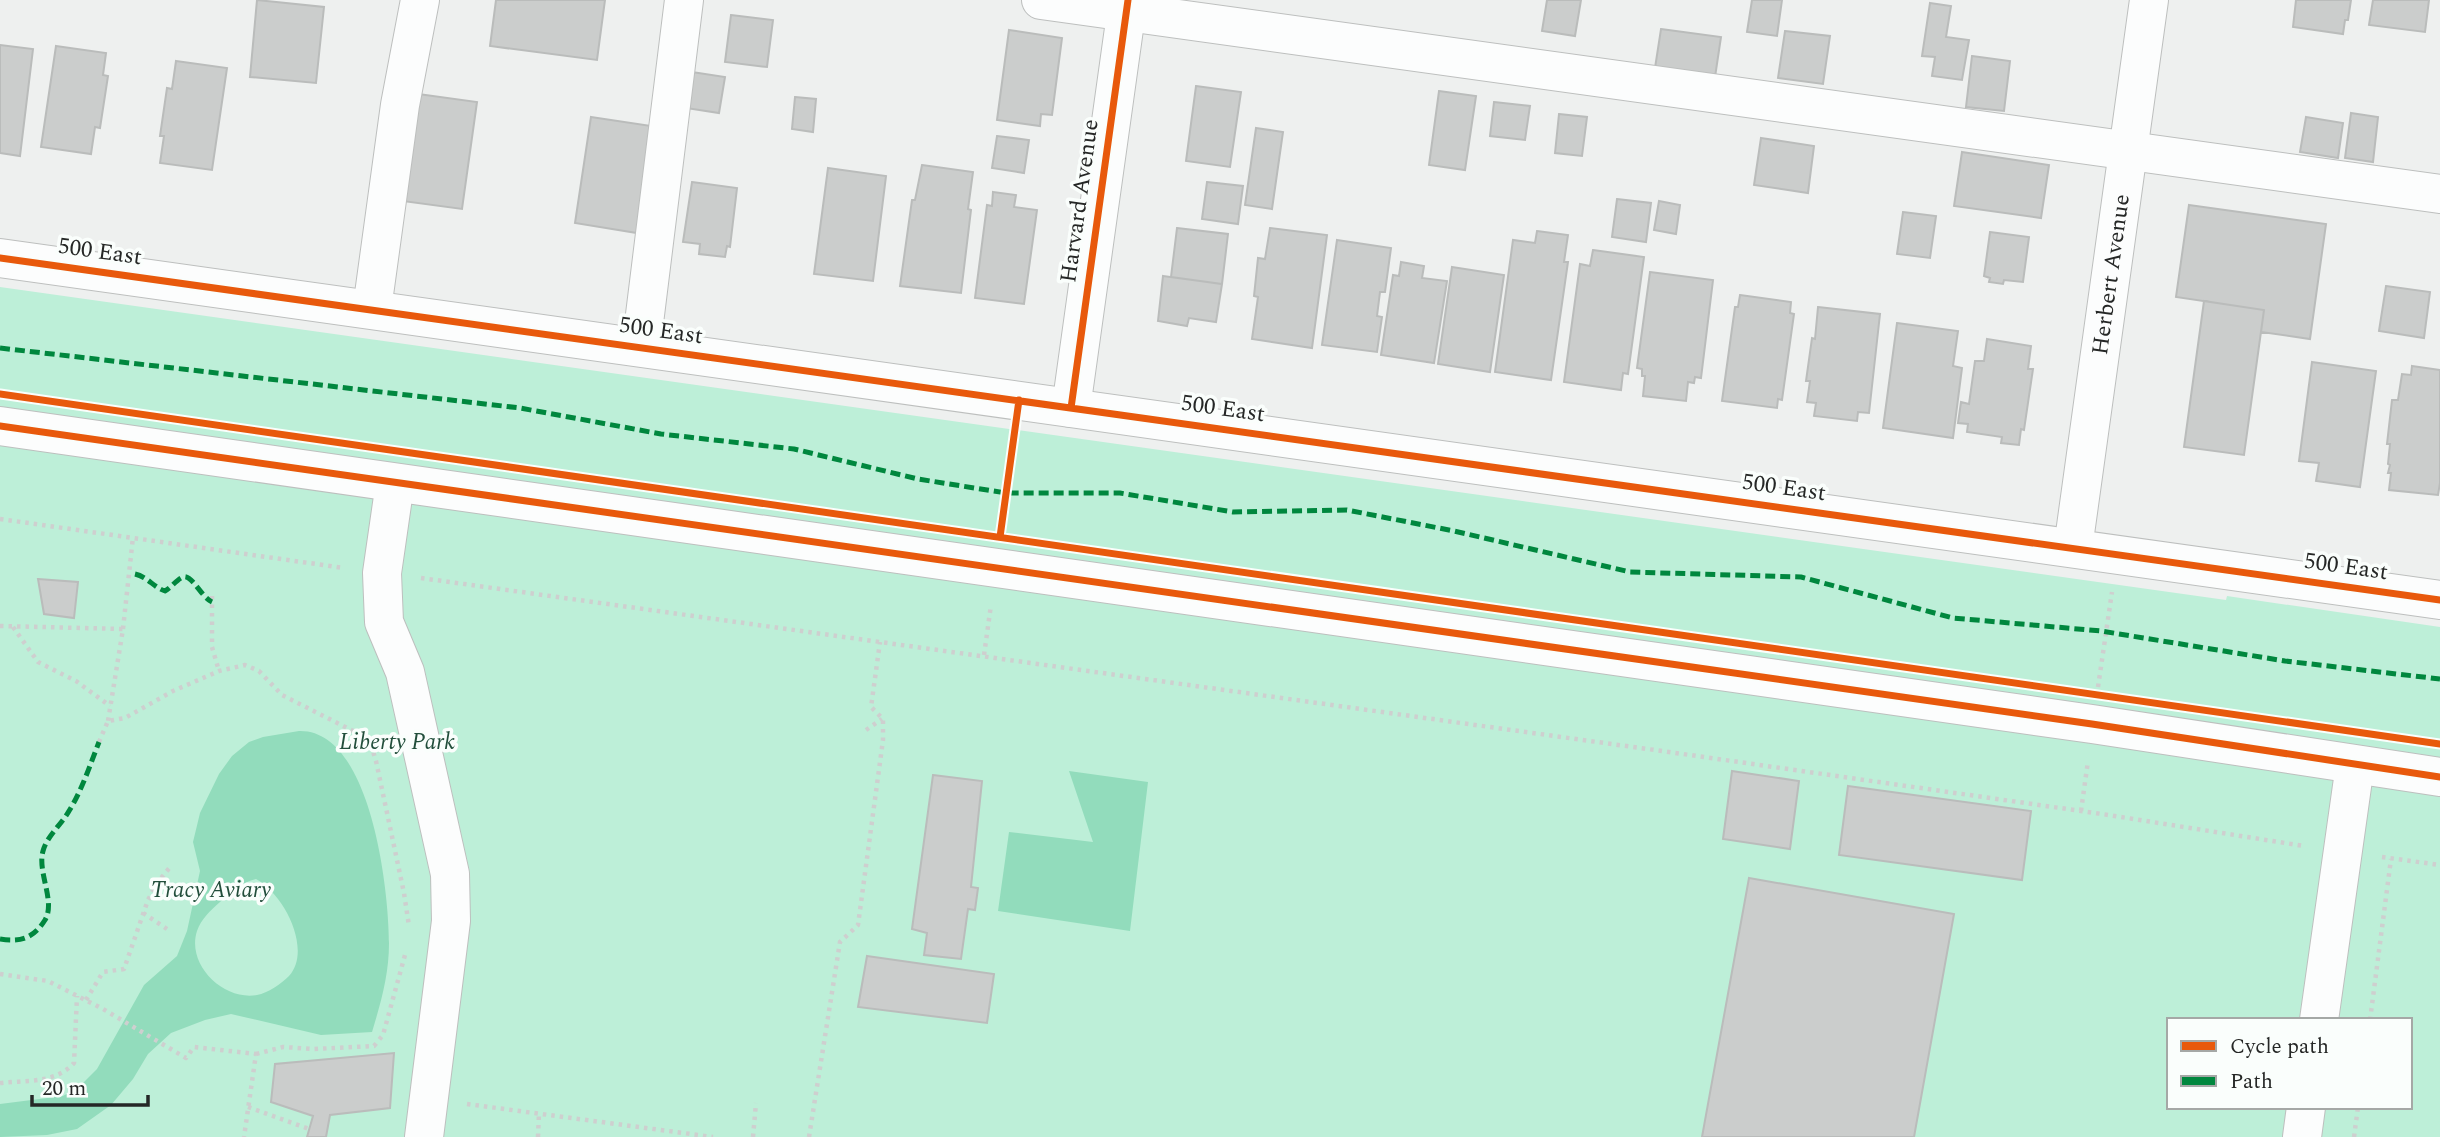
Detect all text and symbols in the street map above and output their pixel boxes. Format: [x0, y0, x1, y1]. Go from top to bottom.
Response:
street label: Harvard Avenue [1051, 117, 1109, 285]
street label: Herbert Avenue [2082, 192, 2139, 357]
street label: 500 East [56, 229, 144, 275]
street label: 500 East [617, 308, 705, 354]
street label: 500 East [1179, 386, 1267, 432]
street label: 500 East [1740, 465, 1828, 511]
street label: 500 East [2302, 544, 2390, 590]
park label: Liberty Park [339, 725, 455, 760]
park label: Tracy Aviary [151, 873, 272, 908]
legend [2167, 1018, 2412, 1109]
text: Cycle path [2230, 1031, 2329, 1063]
scale bar [32, 1064, 147, 1108]
text: Path [2230, 1066, 2273, 1098]
text: 20 m [42, 1073, 86, 1105]

